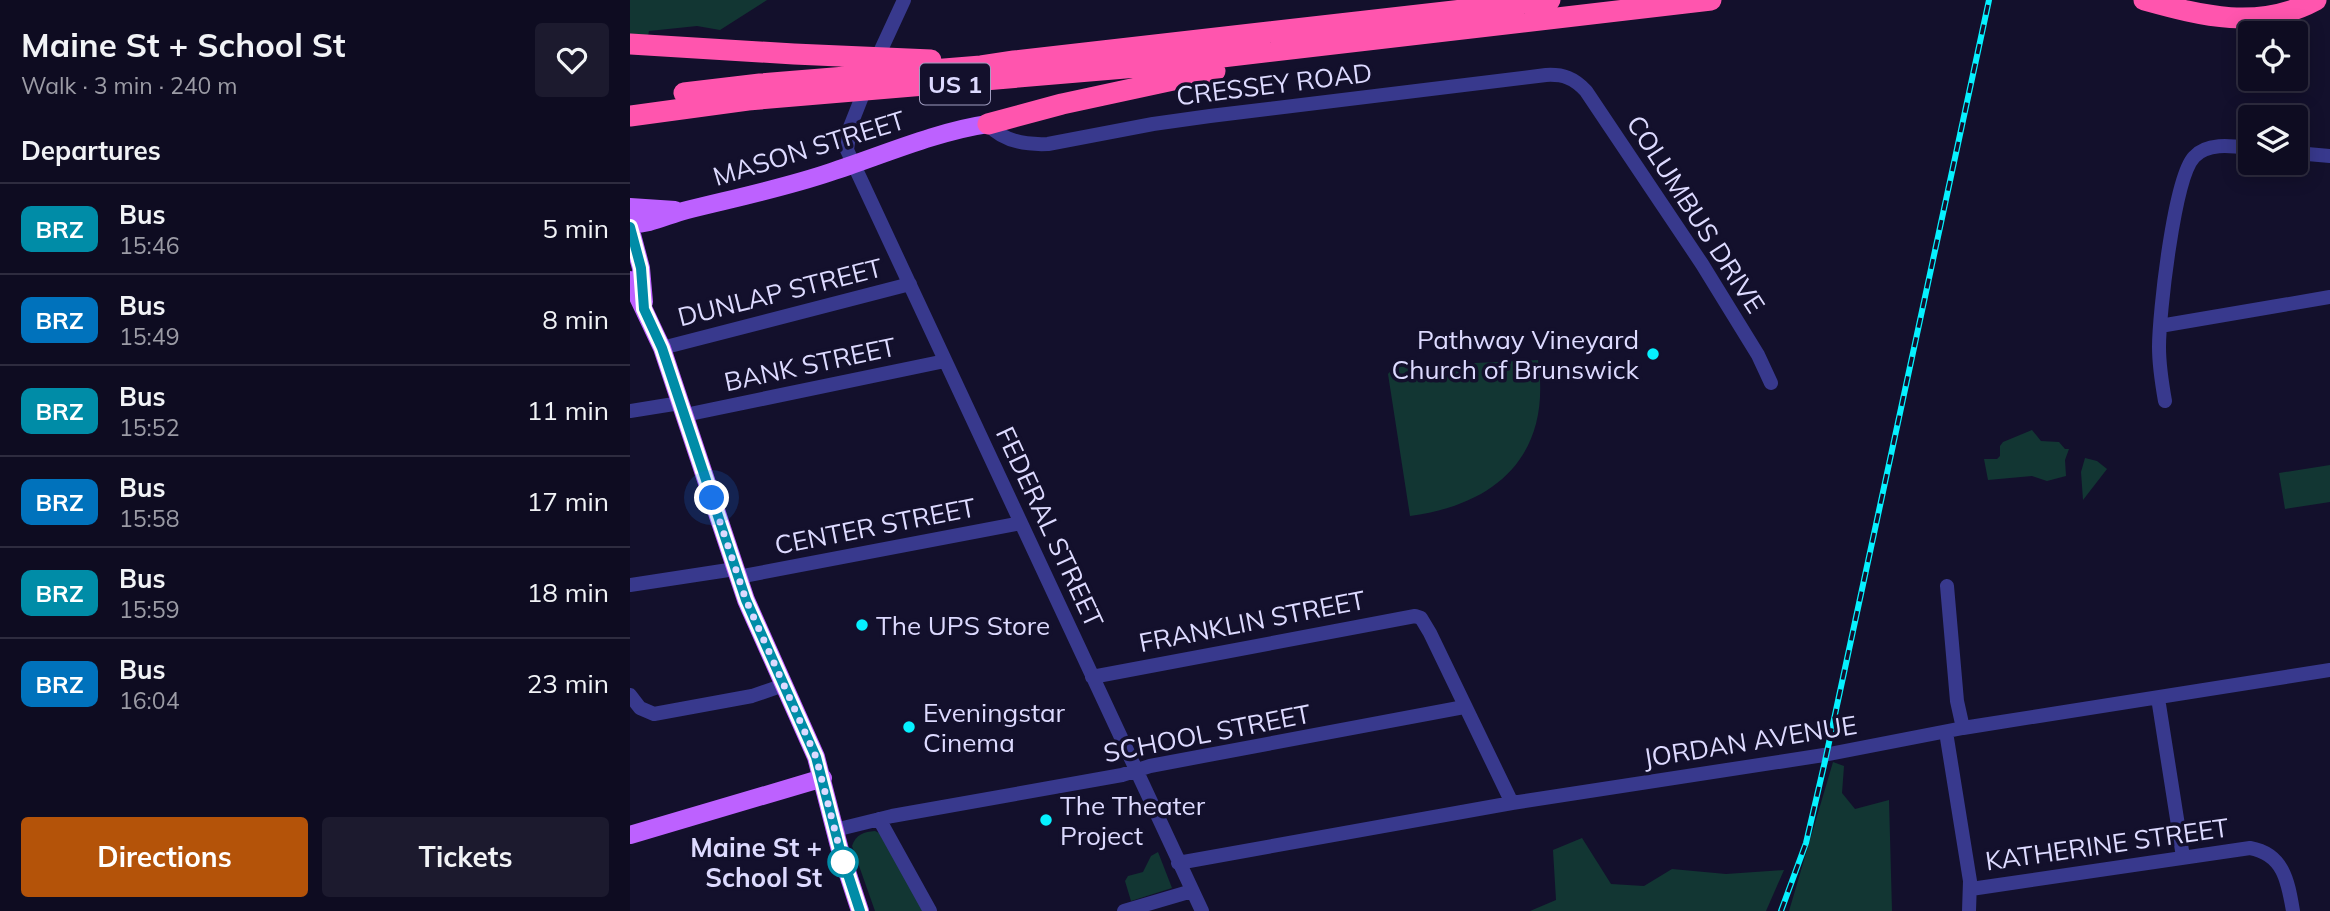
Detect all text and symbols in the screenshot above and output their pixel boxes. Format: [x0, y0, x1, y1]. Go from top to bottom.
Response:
map controls [2238, 21, 2308, 175]
button: locate [2238, 21, 2308, 91]
button: heart [535, 23, 609, 97]
text: Maine St + School St [21, 24, 346, 65]
street label: CRESSEY ROAD [1174, 56, 1374, 112]
road number: US 1 [920, 64, 990, 104]
text: Walk · 3 min · 240 m [21, 71, 238, 100]
street label: MASON STREET [709, 103, 909, 193]
button: layers [2238, 105, 2308, 175]
street label: COLUMBUS DRIVE [1620, 109, 1772, 319]
text: Departures [21, 134, 161, 167]
text: Bus [119, 198, 165, 231]
text: 5 min [542, 212, 609, 245]
text: BRZ [36, 214, 83, 244]
text: 15:46 [119, 231, 179, 260]
street label: DUNLAP STREET [674, 251, 886, 333]
text: Bus [119, 289, 165, 322]
text: 8 min [542, 303, 609, 336]
text: BRZ [36, 305, 83, 335]
text: 15:49 [119, 322, 179, 351]
place label: Pathway Vineyard Church of Brunswick [1391, 323, 1640, 386]
street label: BANK STREET [721, 330, 899, 398]
marker: Pathway Vineyard Church of Brunswick [1645, 346, 1661, 362]
text: Bus [119, 380, 165, 413]
text: 11 min [527, 394, 609, 427]
text: BRZ [36, 396, 83, 426]
text: 15:52 [119, 413, 179, 442]
street label: FEDERAL STREET [989, 421, 1111, 633]
text: Bus [119, 471, 165, 504]
your location [694, 480, 729, 515]
text: 17 min [527, 485, 609, 518]
text: BRZ [36, 487, 83, 517]
street label: CENTER STREET [772, 490, 978, 562]
text: 15:58 [119, 504, 179, 533]
text: Bus [119, 562, 165, 595]
text: 18 min [527, 576, 609, 609]
text: BRZ [36, 578, 83, 608]
street label: FRANKLIN STREET [1136, 583, 1368, 659]
text: 15:59 [119, 595, 179, 624]
place label: The UPS Store [876, 609, 1050, 642]
marker: The UPS Store [854, 617, 870, 633]
text: Bus [119, 653, 165, 686]
text: 23 min [527, 667, 609, 700]
text: BRZ [36, 669, 83, 699]
text: 16:04 [119, 686, 179, 715]
place label: Eveningstar Cinema [923, 696, 1066, 759]
street label: SCHOOL STREET [1101, 697, 1314, 769]
street label: JORDAN AVENUE [1641, 708, 1859, 774]
marker: Eveningstar Cinema [901, 719, 917, 735]
place label: The Theater Project [1060, 789, 1206, 852]
street label: KATHERINE STREET [1983, 811, 2231, 877]
marker: The Theater Project [1038, 812, 1054, 828]
button: Directions [21, 817, 308, 897]
button: Tickets [322, 817, 609, 897]
place label: Maine St + School St [690, 831, 822, 894]
marker: Maine St + School St [828, 847, 858, 877]

